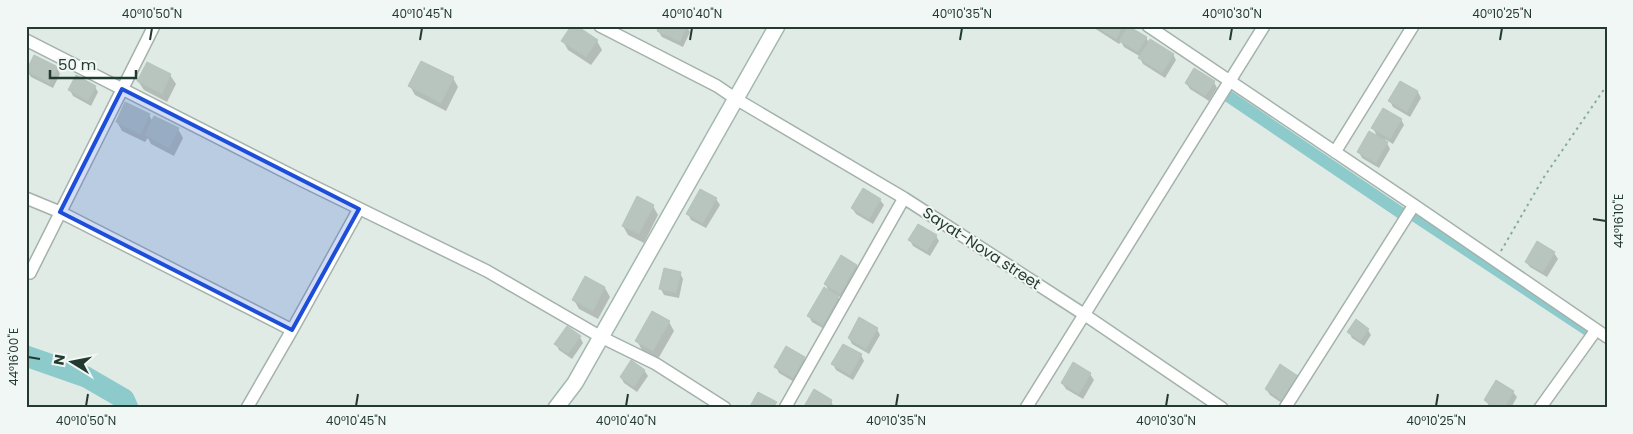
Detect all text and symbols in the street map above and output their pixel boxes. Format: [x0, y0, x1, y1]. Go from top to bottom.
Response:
text: 40°10'50"N [122, 5, 182, 22]
text: 40°10'45"N [392, 5, 452, 22]
text: 40°10'40"N [662, 5, 722, 22]
text: 40°10'35"N [932, 5, 992, 22]
text: 40°10'30"N [1202, 5, 1262, 22]
text: 40°10'25"N [1472, 5, 1532, 22]
scale bar [50, 48, 136, 80]
text: 50 m [58, 54, 96, 75]
text: 44°16'10"E [1610, 194, 1627, 248]
street label: Sayat-Nova street [919, 202, 1045, 294]
text: 44°16'00"E [5, 328, 22, 386]
north arrow [48, 336, 98, 386]
text: N [48, 353, 70, 367]
text: 40°10'50"N [56, 412, 116, 429]
text: 40°10'45"N [326, 412, 386, 429]
text: 40°10'40"N [596, 412, 656, 429]
text: 40°10'35"N [866, 412, 926, 429]
text: 40°10'30"N [1136, 412, 1196, 429]
text: 40°10'25"N [1406, 412, 1466, 429]

